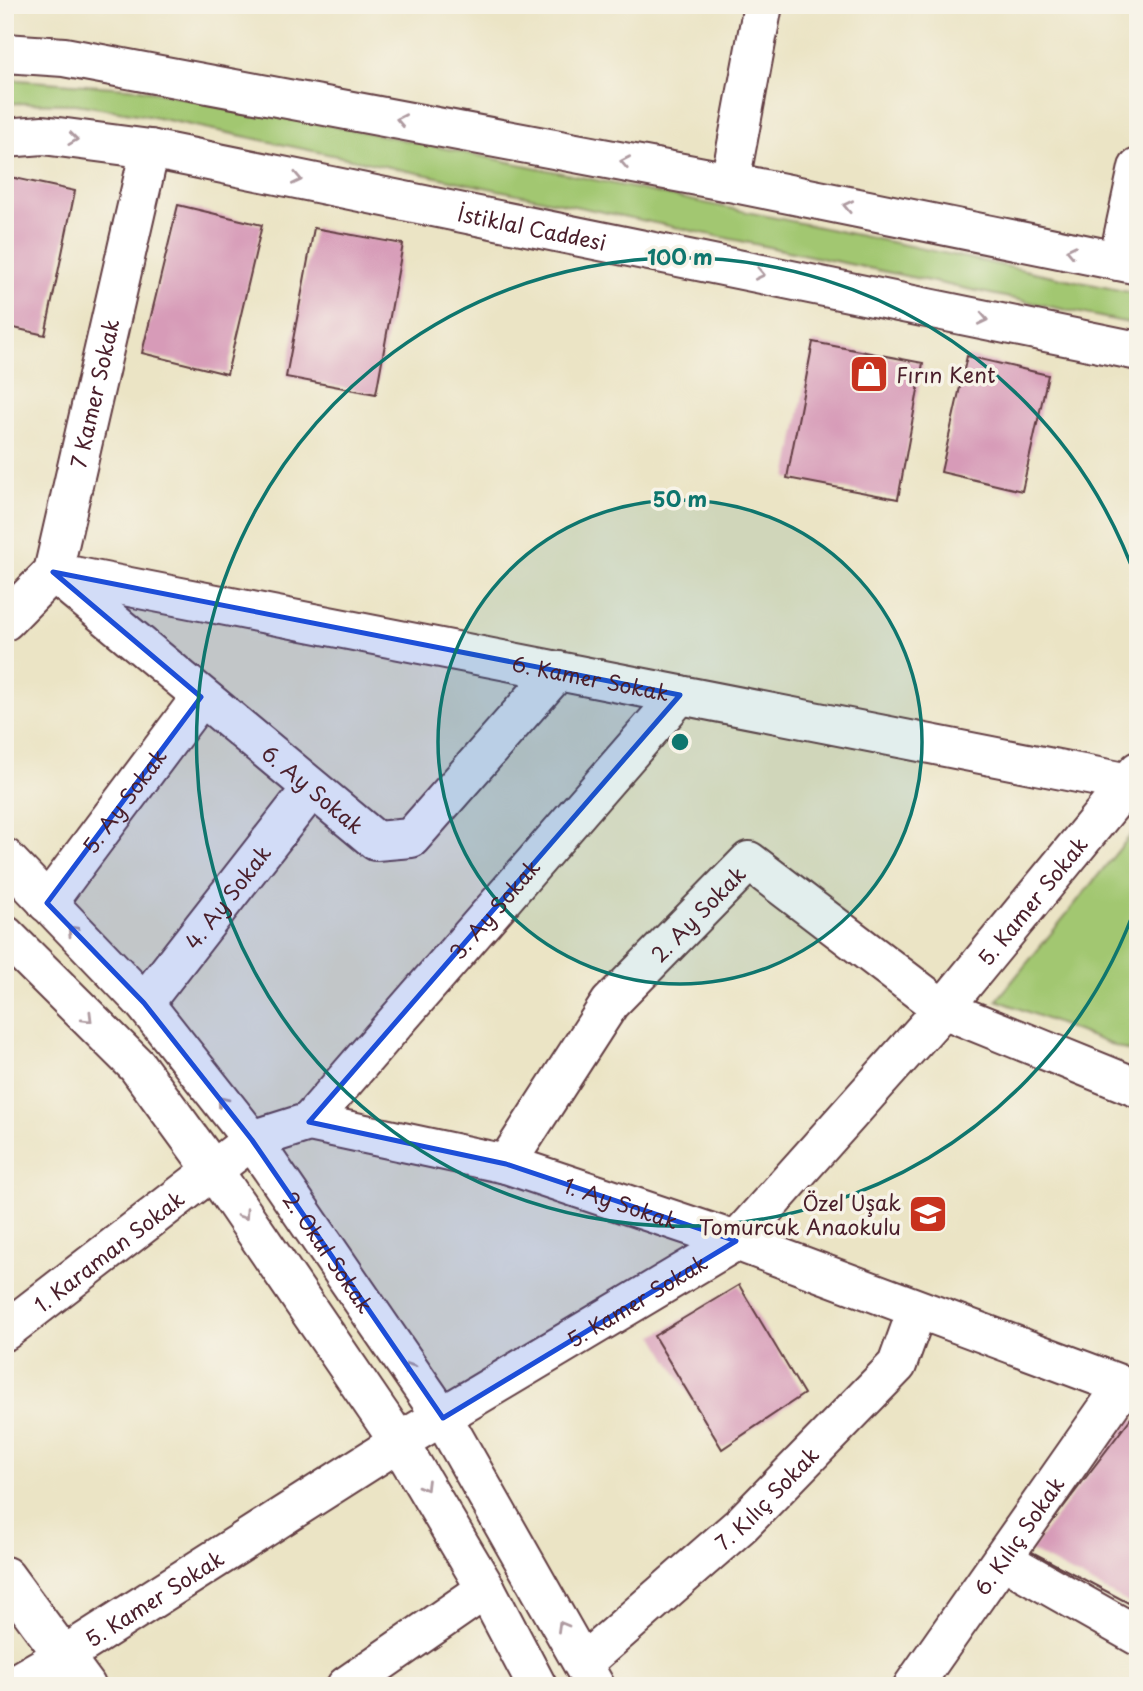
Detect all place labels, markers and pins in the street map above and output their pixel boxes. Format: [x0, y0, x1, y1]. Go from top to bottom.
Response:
shop icon: Fırın Kent [848, 353, 890, 395]
place label: Fırın Kent [896, 358, 995, 390]
centre of rings [668, 730, 692, 754]
place label: Özel Uşak Tomurcuk Anaokulu [699, 1186, 901, 1242]
school or university icon: Özel Uşak Tomurcuk Anaokulu [907, 1193, 949, 1235]

